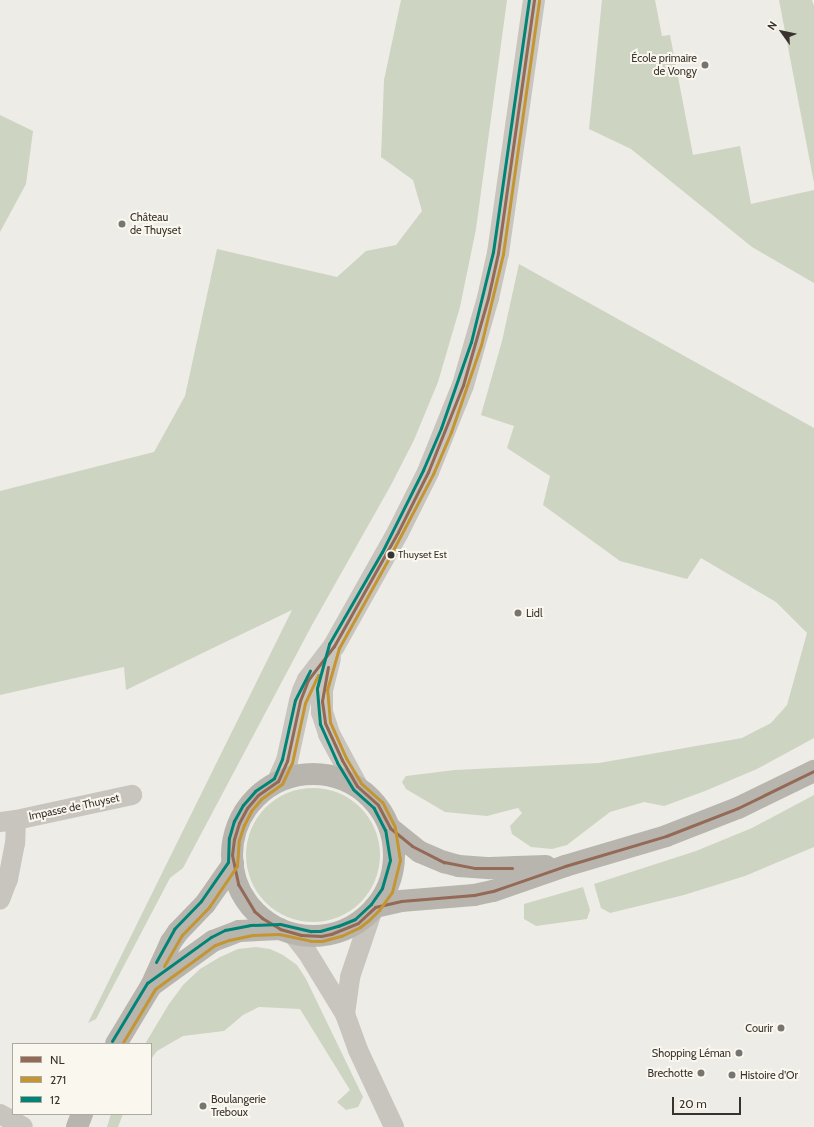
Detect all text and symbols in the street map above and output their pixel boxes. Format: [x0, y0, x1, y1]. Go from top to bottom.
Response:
north arrow [762, 12, 802, 52]
text: N [764, 18, 780, 33]
place label: École primaire de Vongy [631, 52, 697, 78]
marker: École primaire de Vongy [700, 60, 710, 70]
place label: Château de Thuyset [130, 211, 181, 237]
marker: Château de Thuyset [117, 219, 127, 229]
place label: Thuyset Est [398, 549, 447, 561]
marker: Thuyset Est [386, 550, 396, 560]
place label: Lidl [526, 606, 543, 620]
marker: Lidl [513, 608, 523, 618]
street label: Impasse de Thuyset [28, 791, 120, 823]
place label: Courir [745, 1021, 773, 1035]
marker: Courir [776, 1023, 786, 1033]
legend [12, 1043, 152, 1115]
place label: Shopping Léman [652, 1046, 731, 1060]
marker: Shopping Léman [734, 1048, 744, 1058]
text: NL [50, 1052, 64, 1067]
place label: Brechotte [648, 1066, 693, 1080]
marker: Brechotte [696, 1068, 706, 1078]
place label: Histoire d'Or [740, 1068, 798, 1082]
marker: Histoire d'Or [727, 1070, 737, 1080]
text: 271 [50, 1072, 66, 1087]
scale bar [674, 1089, 743, 1115]
text: 12 [50, 1092, 60, 1107]
place label: Boulangerie Treboux [211, 1093, 266, 1119]
text: 20 m [679, 1096, 707, 1111]
marker: Boulangerie Treboux [198, 1101, 208, 1111]

